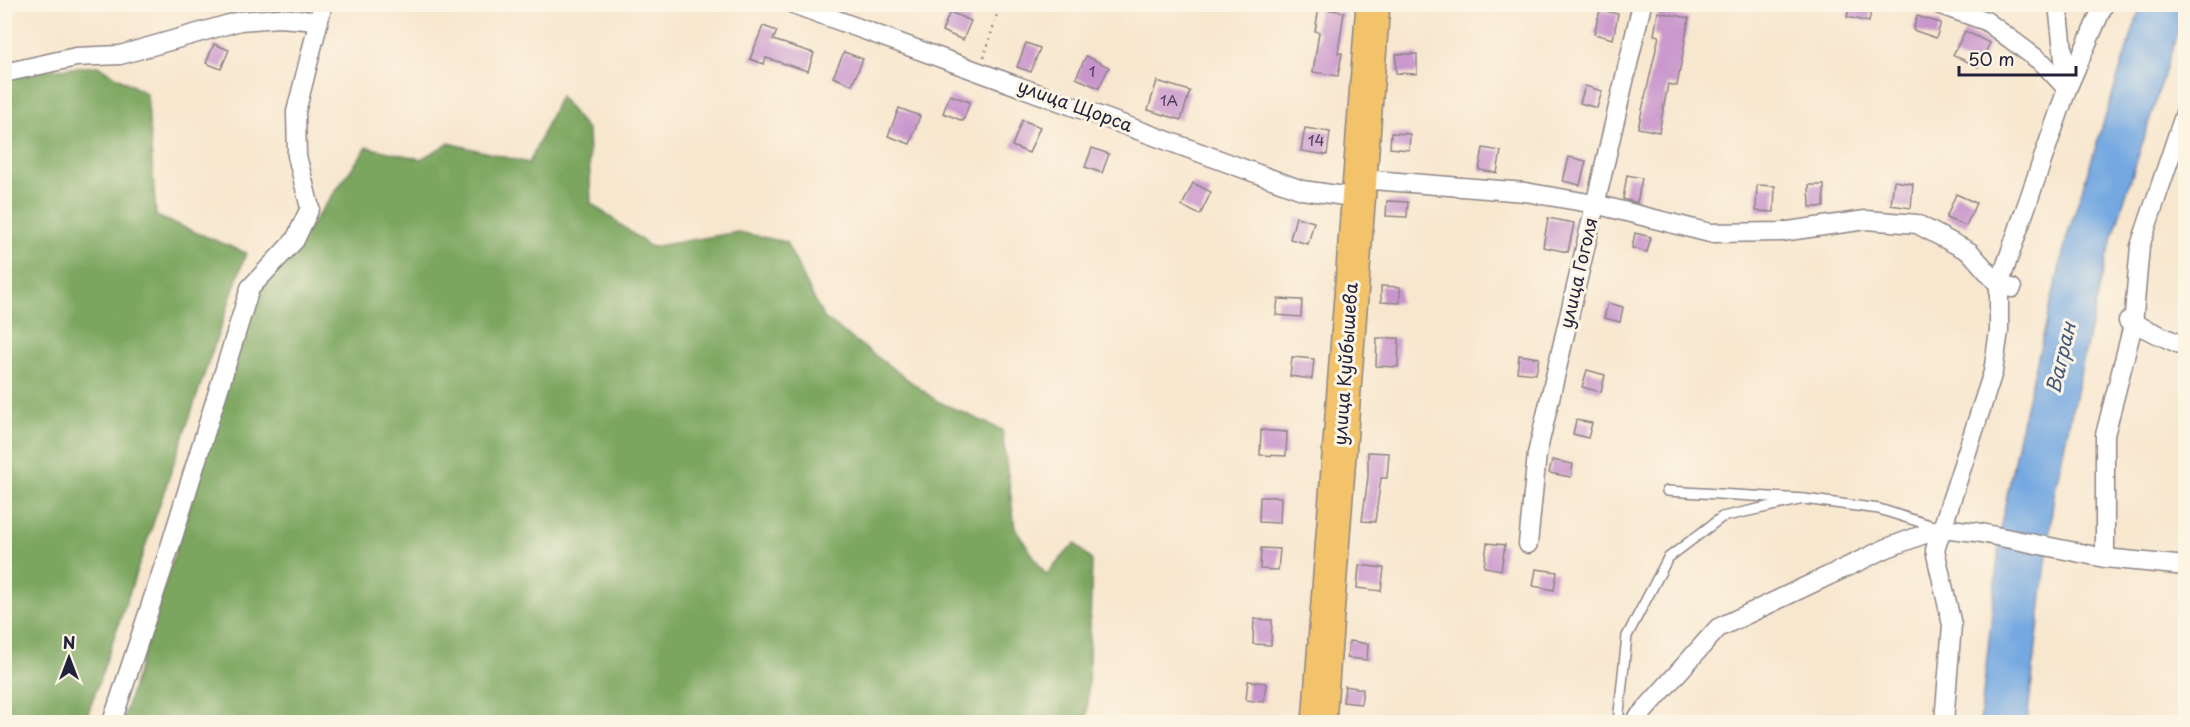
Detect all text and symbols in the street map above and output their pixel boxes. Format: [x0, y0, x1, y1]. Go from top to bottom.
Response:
scale bar [1959, 39, 2076, 77]
text: 50 m [1968, 45, 2015, 72]
house number: 1 [1089, 59, 1095, 82]
street label: улица Щорса [1014, 71, 1137, 138]
house number: 1А [1160, 88, 1178, 111]
house number: 14 [1308, 128, 1324, 151]
street label: улица Гоголя [1552, 214, 1603, 331]
street label: улица Куйбышева [1325, 281, 1364, 446]
water label: Вагран [2037, 318, 2083, 396]
north arrow [39, 628, 99, 688]
text: N [63, 630, 75, 654]

